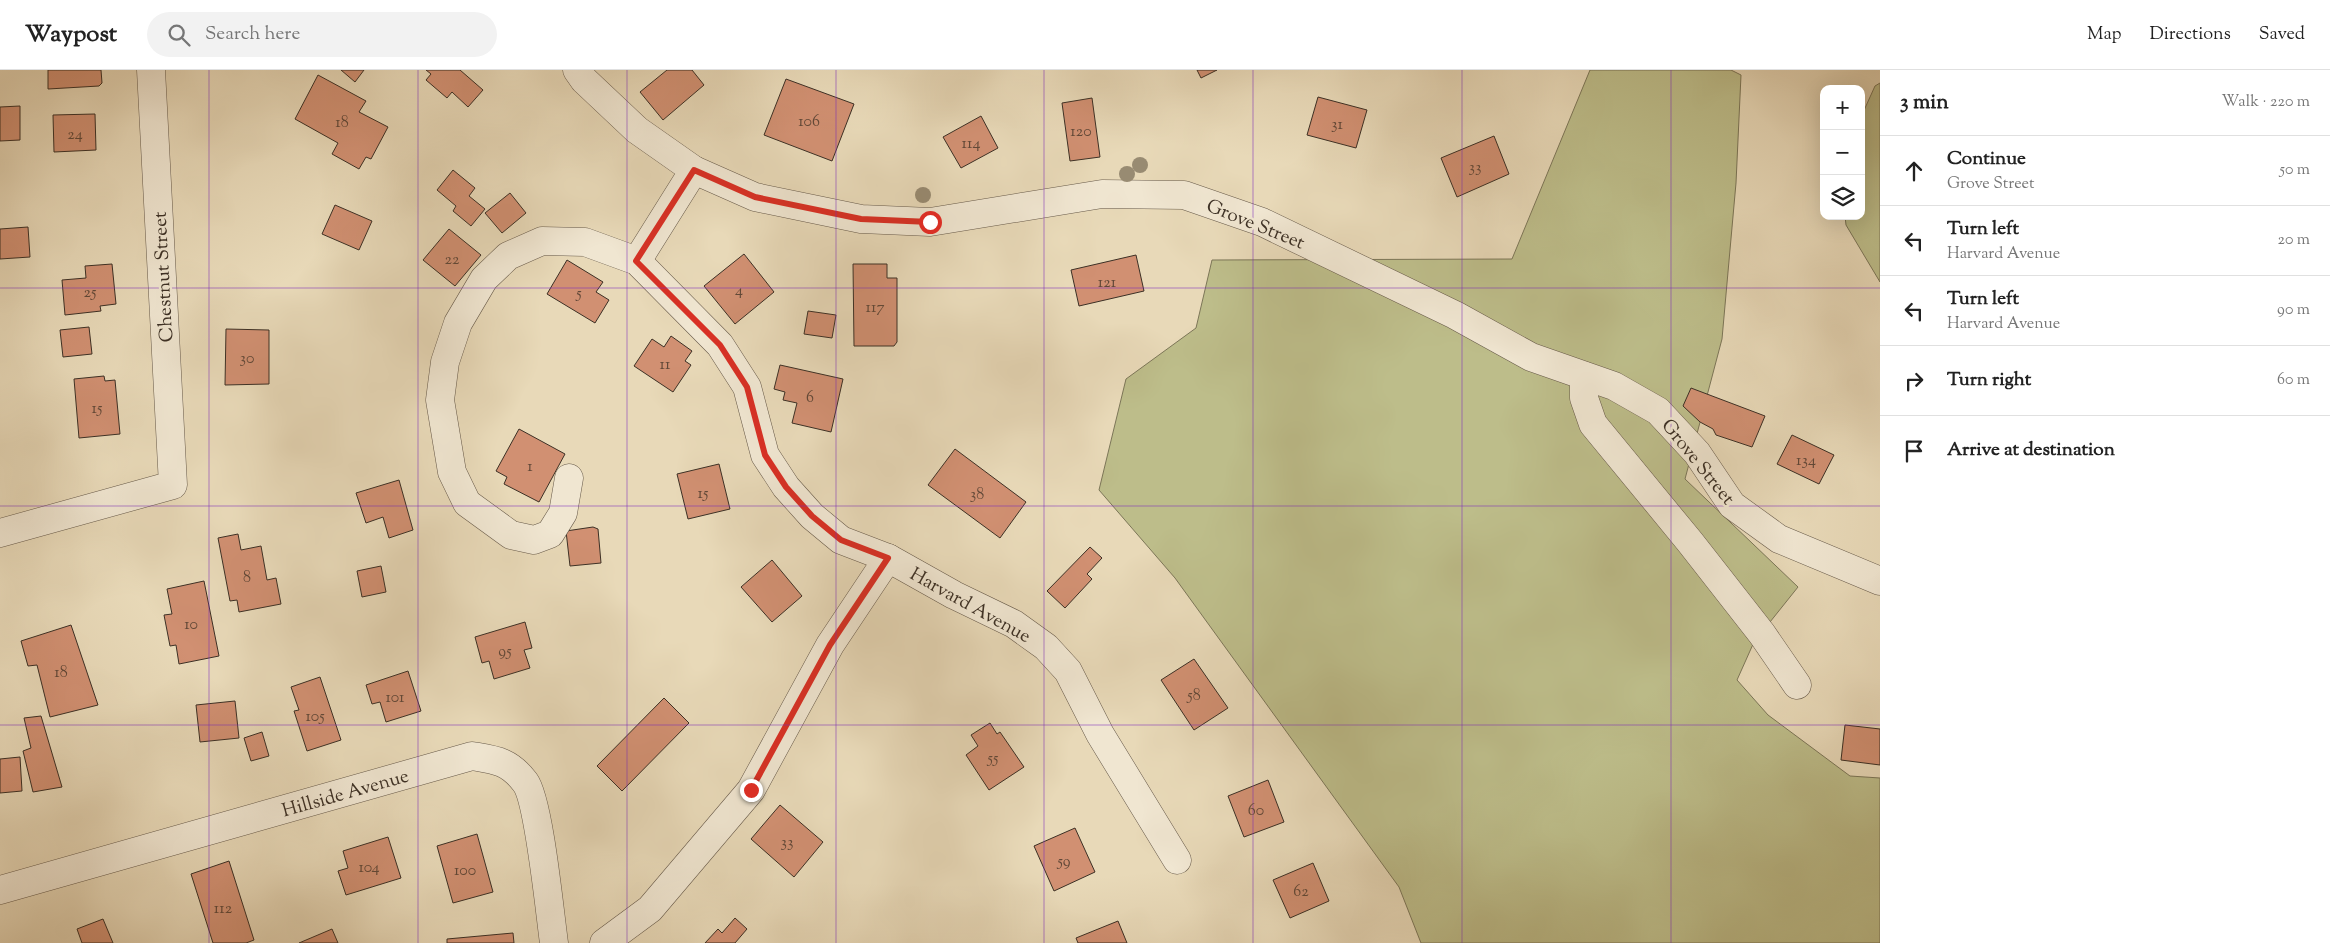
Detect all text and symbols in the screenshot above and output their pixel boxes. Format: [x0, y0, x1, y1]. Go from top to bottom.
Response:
search box [147, 12, 497, 57]
text: Waypost [25, 18, 117, 52]
icon: search [165, 21, 193, 49]
text: Search here [205, 21, 300, 48]
text: Map [2087, 22, 2122, 48]
text: Directions [2150, 22, 2231, 48]
text: Saved [2259, 22, 2305, 48]
map controls [1820, 85, 1865, 220]
button: + [1820, 85, 1865, 130]
text: 3 min [1900, 88, 1949, 118]
text: Walk · 220 m [2222, 91, 2310, 114]
house number: 106 [798, 111, 820, 134]
house number: 18 [335, 112, 349, 135]
house number: 31 [1331, 114, 1344, 137]
house number: 120 [1070, 121, 1092, 144]
house number: 24 [67, 124, 83, 147]
button: − [1820, 130, 1865, 175]
house number: 114 [962, 133, 980, 156]
text: Continue [1947, 146, 2026, 173]
house number: 33 [1469, 157, 1481, 180]
icon: ahead [1900, 157, 1928, 185]
text: 50 m [2279, 159, 2310, 182]
text: Grove Street [1947, 173, 2034, 196]
button: layers [1820, 175, 1865, 220]
street label: Grove Street [1202, 193, 1309, 257]
street label: Chestnut Street [148, 210, 181, 343]
route start [919, 211, 942, 234]
text: Turn left [1947, 216, 2019, 243]
icon: left [1900, 227, 1928, 255]
text: 20 m [2277, 229, 2310, 252]
text: Harvard Avenue [1947, 243, 2060, 266]
house number: 22 [445, 249, 460, 272]
house number: 121 [1098, 272, 1117, 295]
house number: 4 [735, 280, 743, 303]
house number: 25 [84, 282, 97, 305]
house number: 5 [575, 283, 582, 306]
text: Turn left [1947, 286, 2019, 313]
house number: 117 [866, 297, 884, 320]
icon: left [1900, 297, 1928, 325]
text: 90 m [2277, 299, 2310, 322]
text: Harvard Avenue [1947, 313, 2060, 336]
house number: 30 [240, 348, 254, 371]
house number: 11 [660, 354, 671, 377]
icon: right [1900, 367, 1928, 395]
text: Turn right [1947, 367, 2031, 394]
text: 60 m [2277, 369, 2310, 392]
house number: 6 [806, 387, 814, 410]
house number: 15 [92, 398, 103, 421]
street label: Grove Street [1654, 414, 1741, 512]
icon: arrive [1900, 437, 1928, 465]
text: Arrive at destination [1947, 437, 2115, 464]
house number: 134 [1796, 450, 1816, 473]
house number: 1 [527, 456, 533, 479]
house number: 15 [698, 483, 709, 506]
house number: 38 [970, 484, 984, 507]
street label: Harvard Avenue [904, 562, 1035, 651]
house number: 8 [243, 567, 251, 590]
house number: 10 [184, 614, 198, 637]
house number: 95 [498, 641, 512, 664]
house number: 18 [54, 662, 68, 685]
house number: 58 [1186, 685, 1201, 708]
house number: 101 [385, 687, 405, 710]
house number: 105 [305, 706, 325, 729]
house number: 55 [986, 748, 999, 771]
street label: Hillside Avenue [279, 763, 412, 825]
route end [740, 779, 763, 802]
house number: 60 [1248, 800, 1264, 823]
house number: 33 [781, 832, 793, 855]
house number: 59 [1056, 851, 1071, 874]
house number: 104 [358, 857, 380, 880]
house number: 100 [454, 860, 476, 883]
house number: 62 [1293, 881, 1309, 904]
house number: 112 [214, 898, 233, 921]

